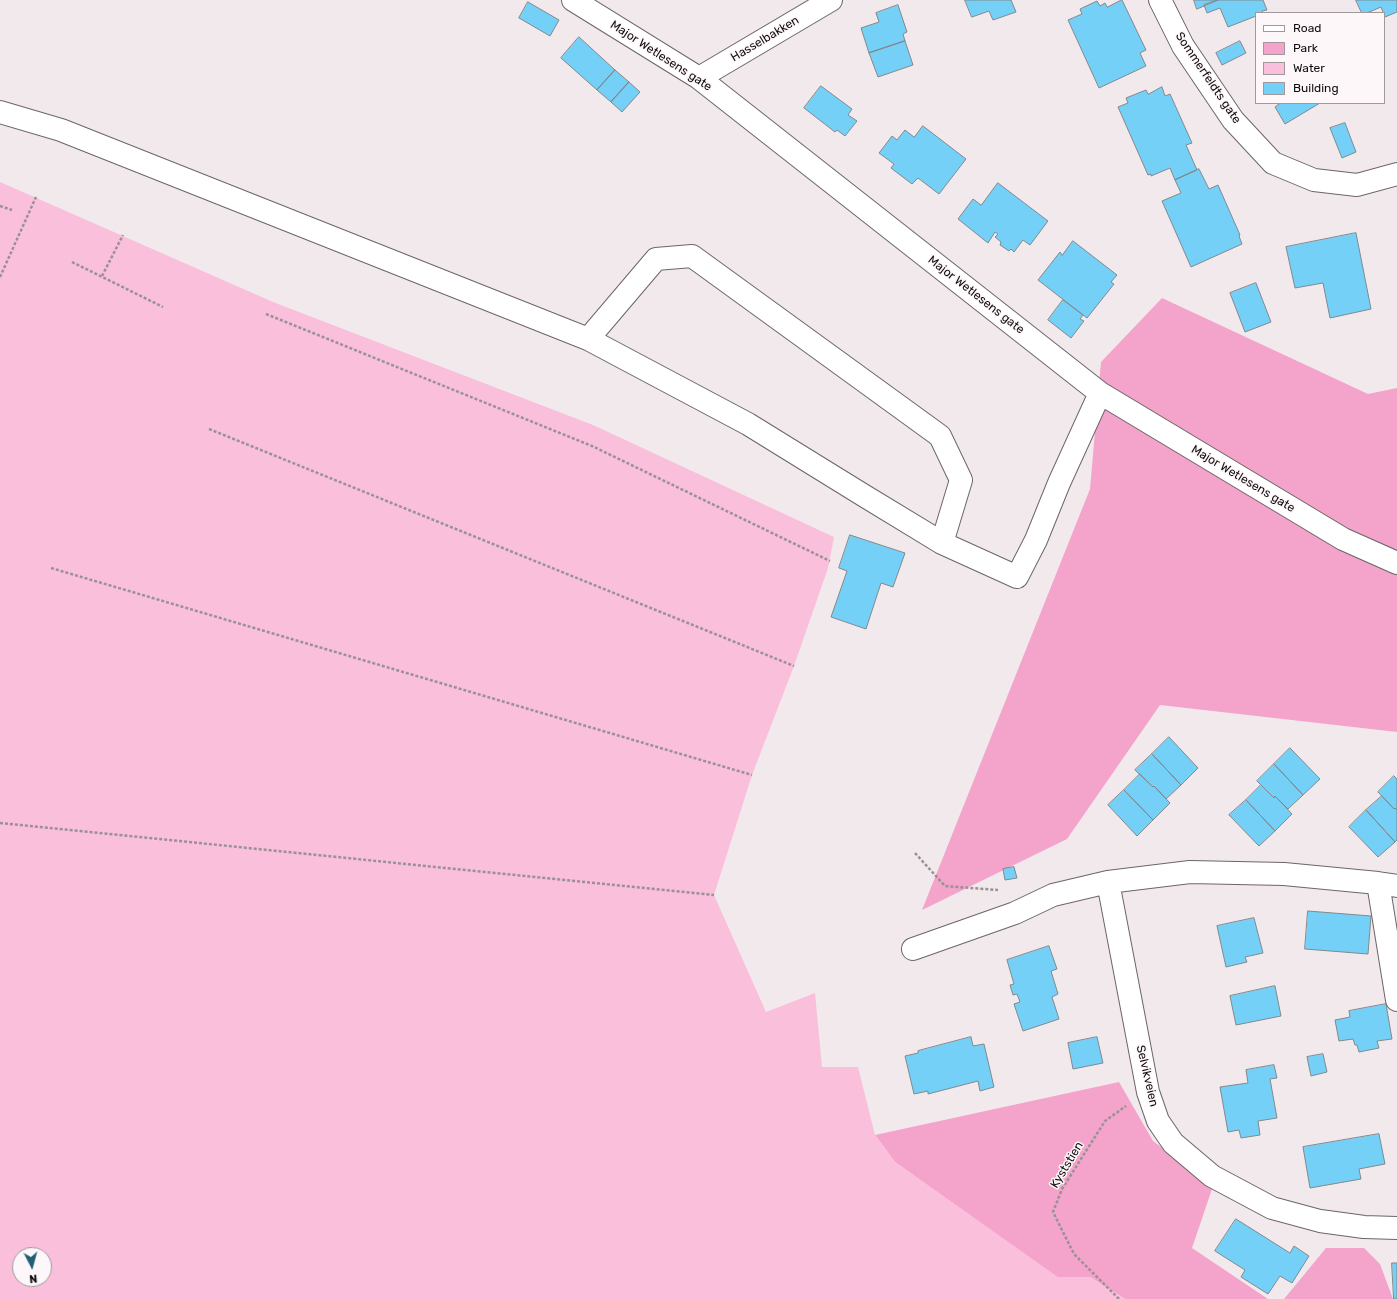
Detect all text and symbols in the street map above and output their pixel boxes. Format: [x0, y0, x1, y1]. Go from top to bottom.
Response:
legend [1255, 12, 1385, 104]
street label: Hasselbakken [728, 13, 802, 65]
street label: Major Wetlesens gate [607, 18, 715, 94]
text: Road [1293, 21, 1321, 35]
street label: Sommerfeldts gate [1172, 30, 1244, 126]
text: Park [1293, 41, 1318, 55]
text: Water [1293, 61, 1325, 75]
text: Building [1293, 81, 1339, 95]
street label: Major Wetlesens gate [925, 253, 1027, 337]
street label: Major Wetlesens gate [1189, 442, 1297, 516]
street label: Selvikveien [1133, 1044, 1161, 1108]
street label: Kyststien [1048, 1139, 1086, 1191]
north arrow [12, 1247, 52, 1287]
text: N [29, 1272, 38, 1285]

